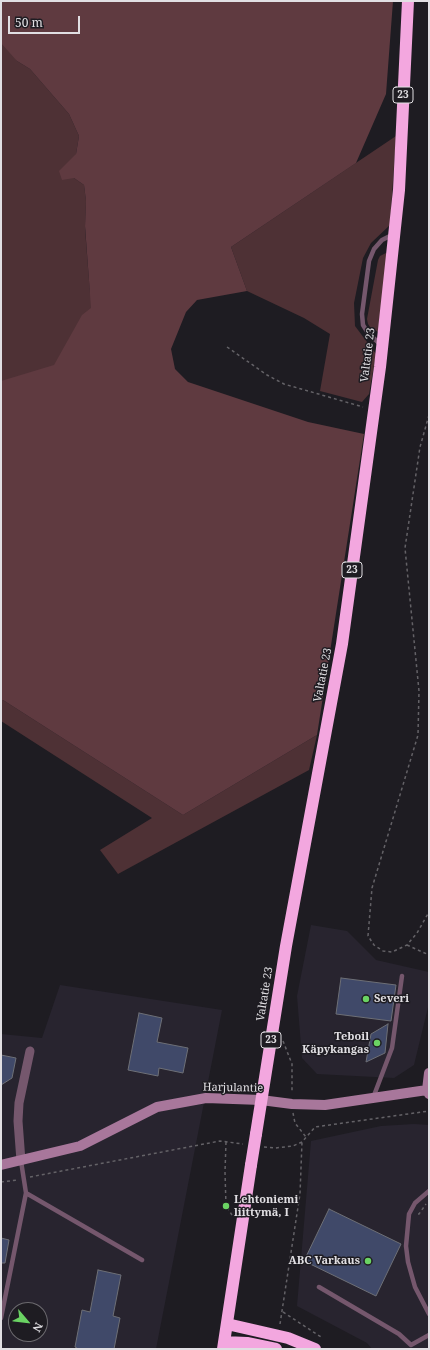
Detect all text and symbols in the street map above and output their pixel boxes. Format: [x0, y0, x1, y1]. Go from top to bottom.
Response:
scale bar [10, 8, 82, 34]
text: 50 m [15, 14, 43, 31]
road number: 23 [393, 87, 413, 103]
street label: Valtatie 23 [358, 327, 378, 383]
road number: 23 [342, 562, 362, 578]
street label: Valtatie 23 [311, 647, 335, 703]
street label: Valtatie 23 [254, 966, 276, 1022]
place label: Severi [374, 992, 409, 1006]
marker: Severi [361, 994, 371, 1004]
place label: Teboil Käpykangas [302, 1030, 369, 1056]
road number: 23 [261, 1032, 281, 1048]
marker: Teboil Käpykangas [372, 1038, 382, 1048]
street label: Harjulantie [203, 1081, 263, 1095]
place label: Lehtoniemi liittymä, I [234, 1193, 298, 1219]
marker: Lehtoniemi liittymä, I [221, 1201, 231, 1211]
place label: ABC Varkaus [289, 1254, 360, 1268]
marker: ABC Varkaus [363, 1256, 373, 1266]
north arrow [8, 1302, 48, 1342]
text: N [29, 1320, 47, 1335]

